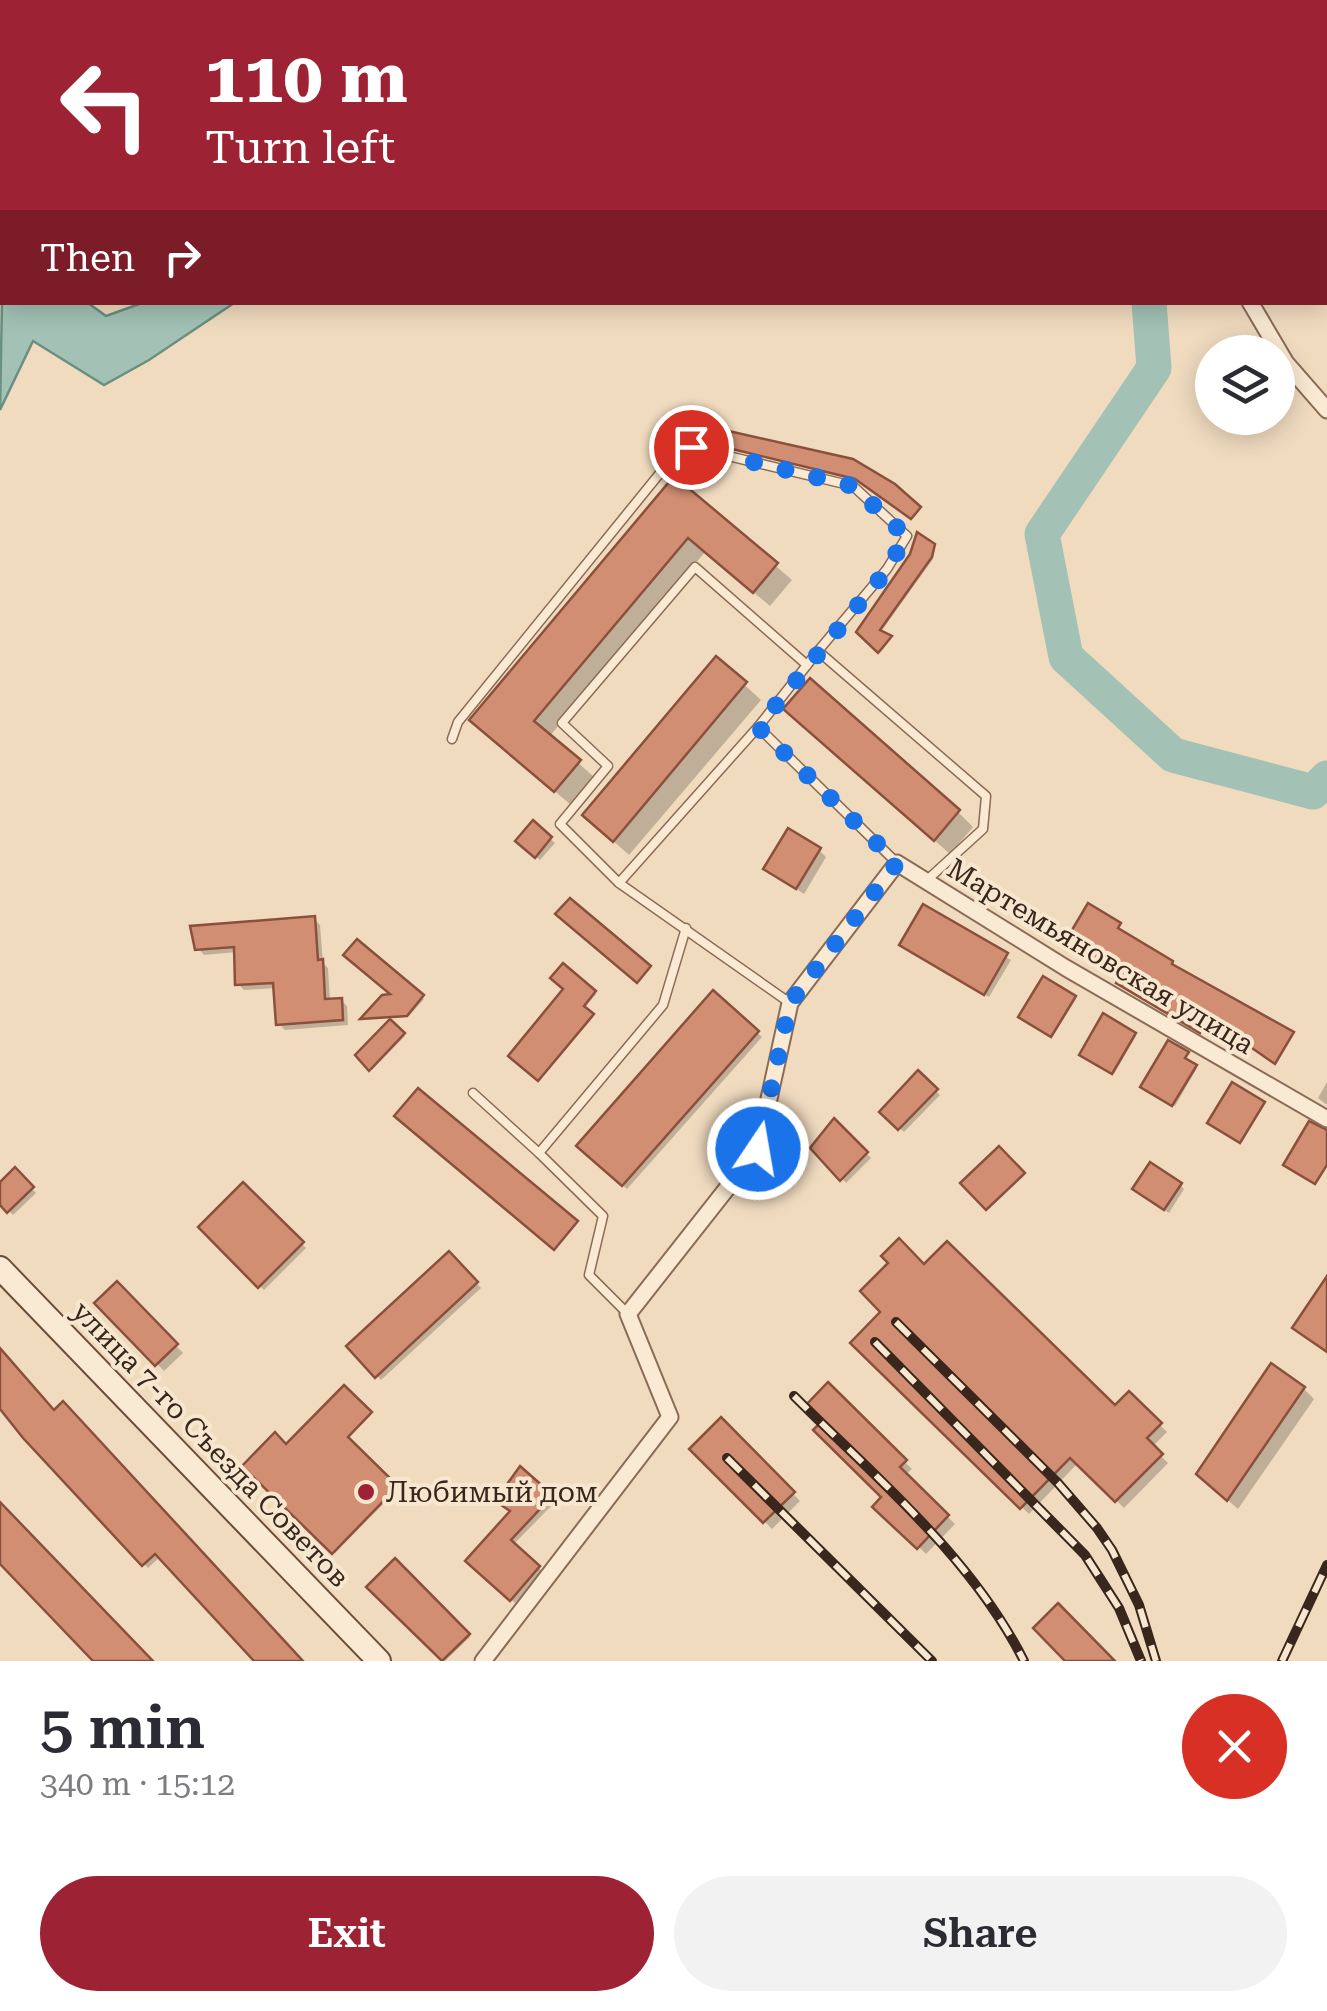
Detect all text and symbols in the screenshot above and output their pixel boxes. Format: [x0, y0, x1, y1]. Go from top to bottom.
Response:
text: 110 m [205, 37, 408, 119]
icon: left [40, 40, 170, 170]
text: Turn left [205, 121, 395, 174]
icon: right [155, 230, 210, 285]
text: Then [40, 236, 135, 280]
map controls [1195, 335, 1295, 435]
button: layers [1195, 335, 1295, 435]
pin [649, 405, 734, 490]
icon: arrive [664, 420, 719, 475]
street label: Мартемьяновская улица [942, 852, 1260, 1061]
position arrow [706, 1097, 810, 1201]
street label: улица 7-го Съезда Советов [65, 1295, 356, 1594]
place label: Любимый дом [386, 1476, 598, 1509]
marker: Любимый дом [355, 1481, 377, 1503]
text: 5 min [40, 1692, 205, 1763]
button: close [1182, 1694, 1287, 1799]
text: 340 m · 15:12 [40, 1765, 235, 1803]
button: Exit [40, 1876, 654, 1991]
button: Share [674, 1876, 1287, 1991]

